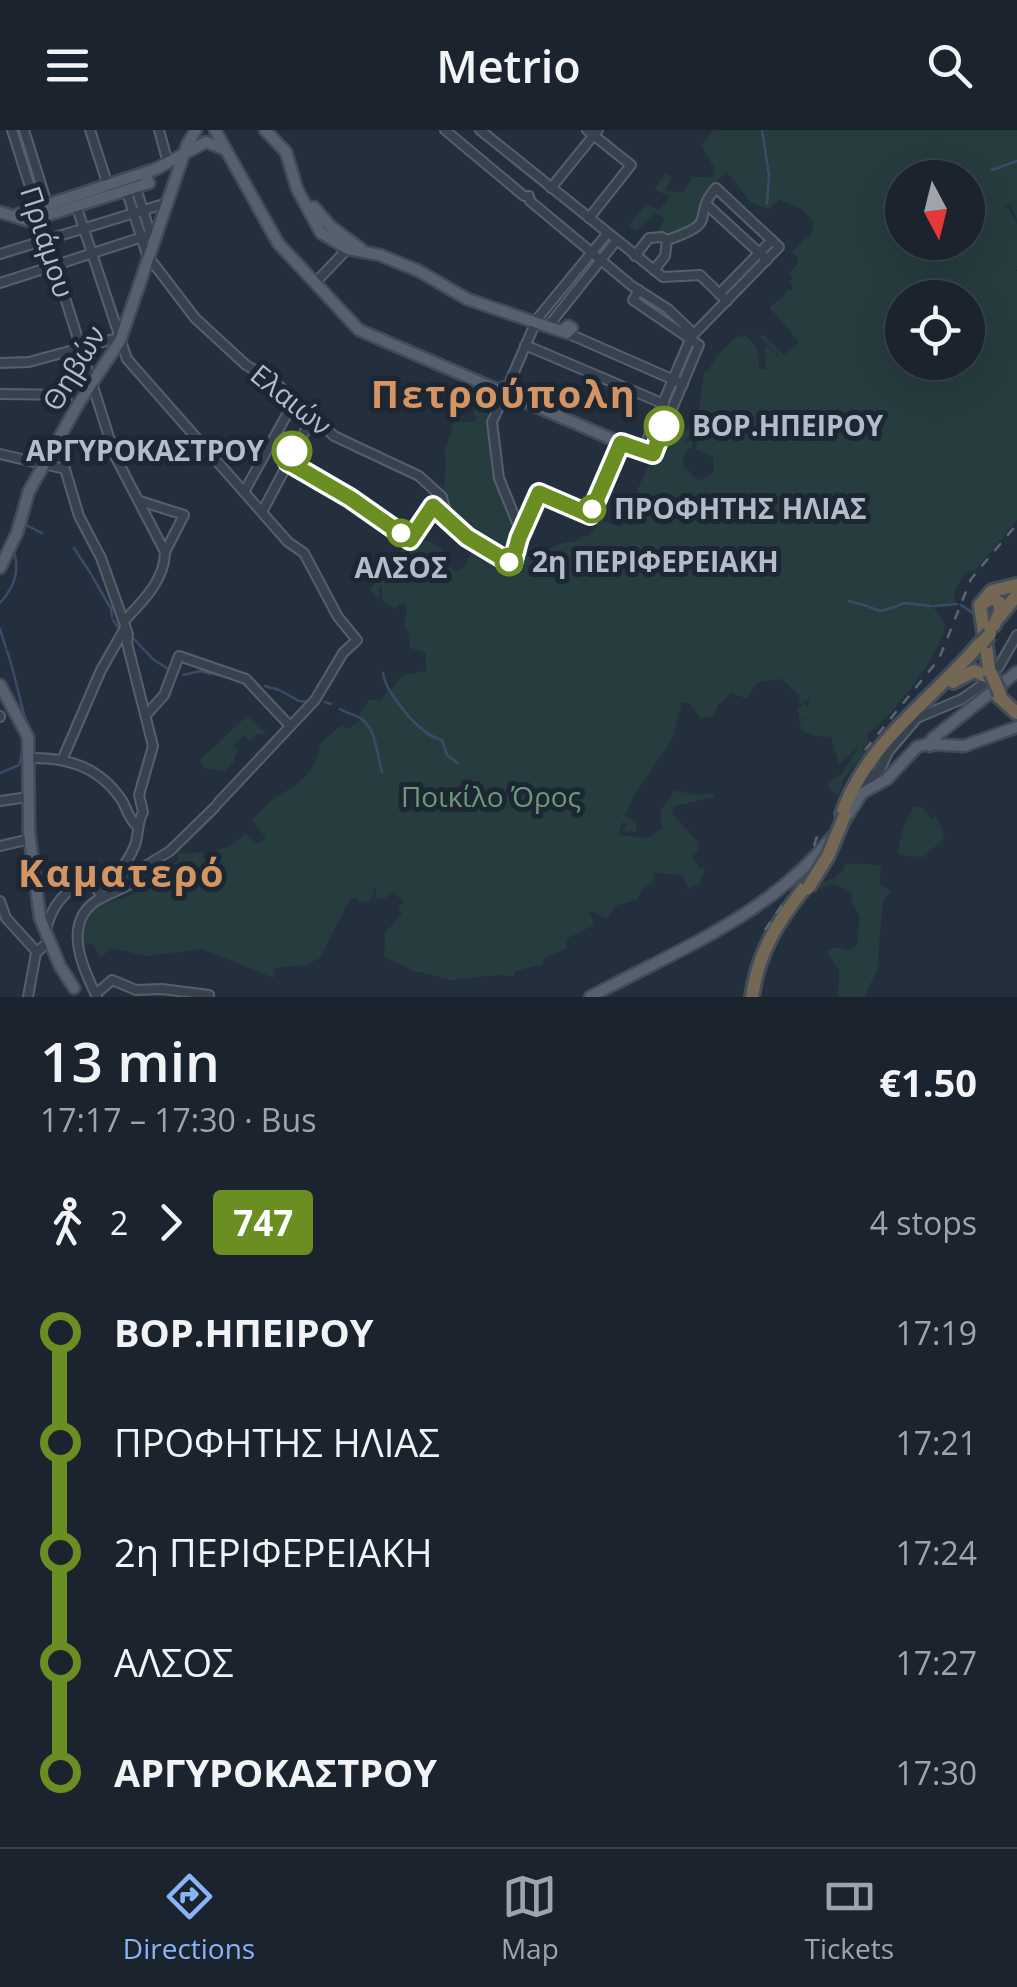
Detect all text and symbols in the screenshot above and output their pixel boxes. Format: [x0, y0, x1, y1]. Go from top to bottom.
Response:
text: Metrio [436, 35, 581, 96]
icon: menu [40, 38, 95, 93]
icon: search [922, 38, 977, 93]
north arrow [885, 160, 985, 260]
map controls [885, 160, 985, 380]
street label: Πριάμου [12, 181, 84, 302]
button: locate [885, 280, 985, 380]
street label: Θηβών [33, 318, 113, 417]
street label: Ελαιών [243, 355, 340, 444]
district label: Πετρούπολη [371, 367, 637, 419]
place label: ΒΟΡ.ΗΠΕΙΡΟΥ [692, 406, 884, 444]
marker: ΒΟΡ.ΗΠΕΙΡΟΥ [645, 407, 683, 445]
place label: ΑΡΓΥΡΟΚΑΣΤΡΟΥ [26, 431, 265, 469]
marker: ΑΡΓΥΡΟΚΑΣΤΡΟΥ [273, 432, 311, 470]
place label: ΠΡΟΦΗΤΗΣ ΗΛΙΑΣ [614, 489, 867, 527]
marker: ΠΡΟΦΗΤΗΣ ΗΛΙΑΣ [579, 496, 605, 522]
marker: ΑΛΣΟΣ [388, 520, 414, 546]
place label: 2η ΠΕΡΙΦΕΡΕΙΑΚΗ [532, 542, 779, 580]
place label: ΑΛΣΟΣ [355, 548, 448, 586]
marker: 2η ΠΕΡΙΦΕΡΕΙΑΚΗ [496, 549, 522, 575]
park label: Ποικίλο Όρος [401, 777, 581, 815]
district label: Καματερό [18, 846, 226, 898]
text: 13 min [40, 1023, 220, 1098]
text: €1.50 [879, 1056, 977, 1108]
text: 17:17 – 17:30 · Bus [40, 1098, 316, 1141]
icon: walk [40, 1195, 95, 1250]
icon: forward [143, 1195, 198, 1250]
text: 747 [233, 1199, 293, 1246]
text: 2 [110, 1201, 128, 1244]
text: 4 stops [870, 1201, 977, 1244]
text: ΒΟΡ.ΗΠΕΙΡΟΥ [114, 1306, 374, 1358]
text: 17:19 [895, 1311, 977, 1354]
text: ΠΡΟΦΗΤΗΣ ΗΛΙΑΣ [114, 1416, 440, 1468]
text: 17:21 [895, 1421, 977, 1464]
text: 2η ΠΕΡΙΦΕΡΕΙΑΚΗ [114, 1526, 432, 1578]
text: 17:24 [895, 1531, 977, 1574]
text: ΑΛΣΟΣ [114, 1636, 234, 1688]
text: 17:27 [895, 1641, 977, 1684]
text: ΑΡΓΥΡΟΚΑΣΤΡΟΥ [114, 1746, 437, 1798]
text: 17:30 [895, 1751, 977, 1794]
tab: Directions [123, 1869, 255, 1967]
tab: Map [501, 1869, 559, 1967]
tab: Tickets [804, 1869, 894, 1967]

